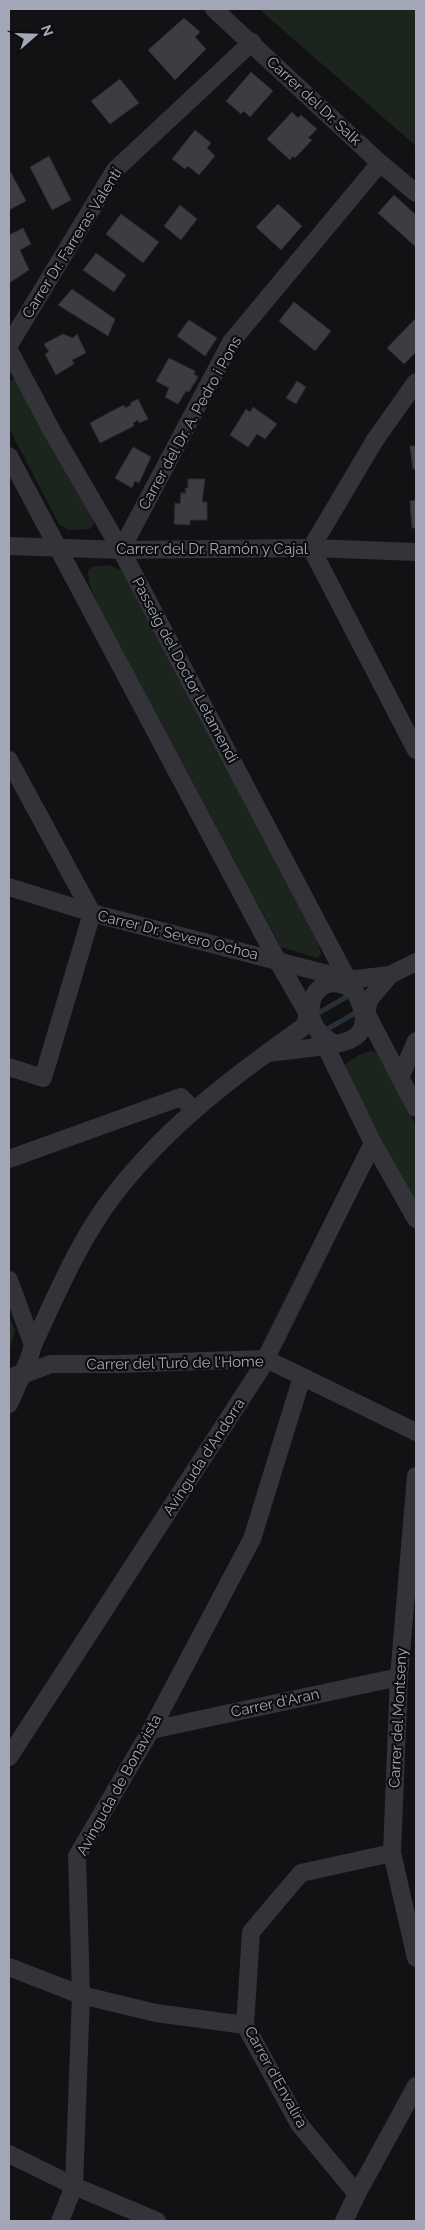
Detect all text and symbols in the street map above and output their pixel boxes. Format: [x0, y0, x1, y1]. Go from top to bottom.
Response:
north arrow [10, 10, 60, 60]
text: N [38, 23, 57, 38]
street label: Carrer del Dr. Salk [263, 53, 365, 149]
street label: Carrer Dr. Farreras Valentí [18, 164, 126, 322]
street label: Carrer del Dr. A. Pedro i Pons [135, 333, 245, 513]
street label: Carrer del Dr. Ramón y Cajal [116, 540, 309, 558]
street label: Passeig del Doctor Letamendi [128, 574, 242, 766]
street label: Carrer Dr. Severo Ochoa [96, 906, 260, 964]
street label: Carrer del Turó de l'Home [86, 1352, 264, 1374]
street label: Avinguda d'Andorra [159, 1395, 249, 1519]
street label: Carrer del Montseny [385, 1647, 411, 1789]
street label: Carrer d'Aran [229, 1685, 321, 1721]
street label: Avinguda de Bonavista [73, 1711, 165, 1859]
street label: Carrer d'Envalira [241, 2023, 311, 2131]

